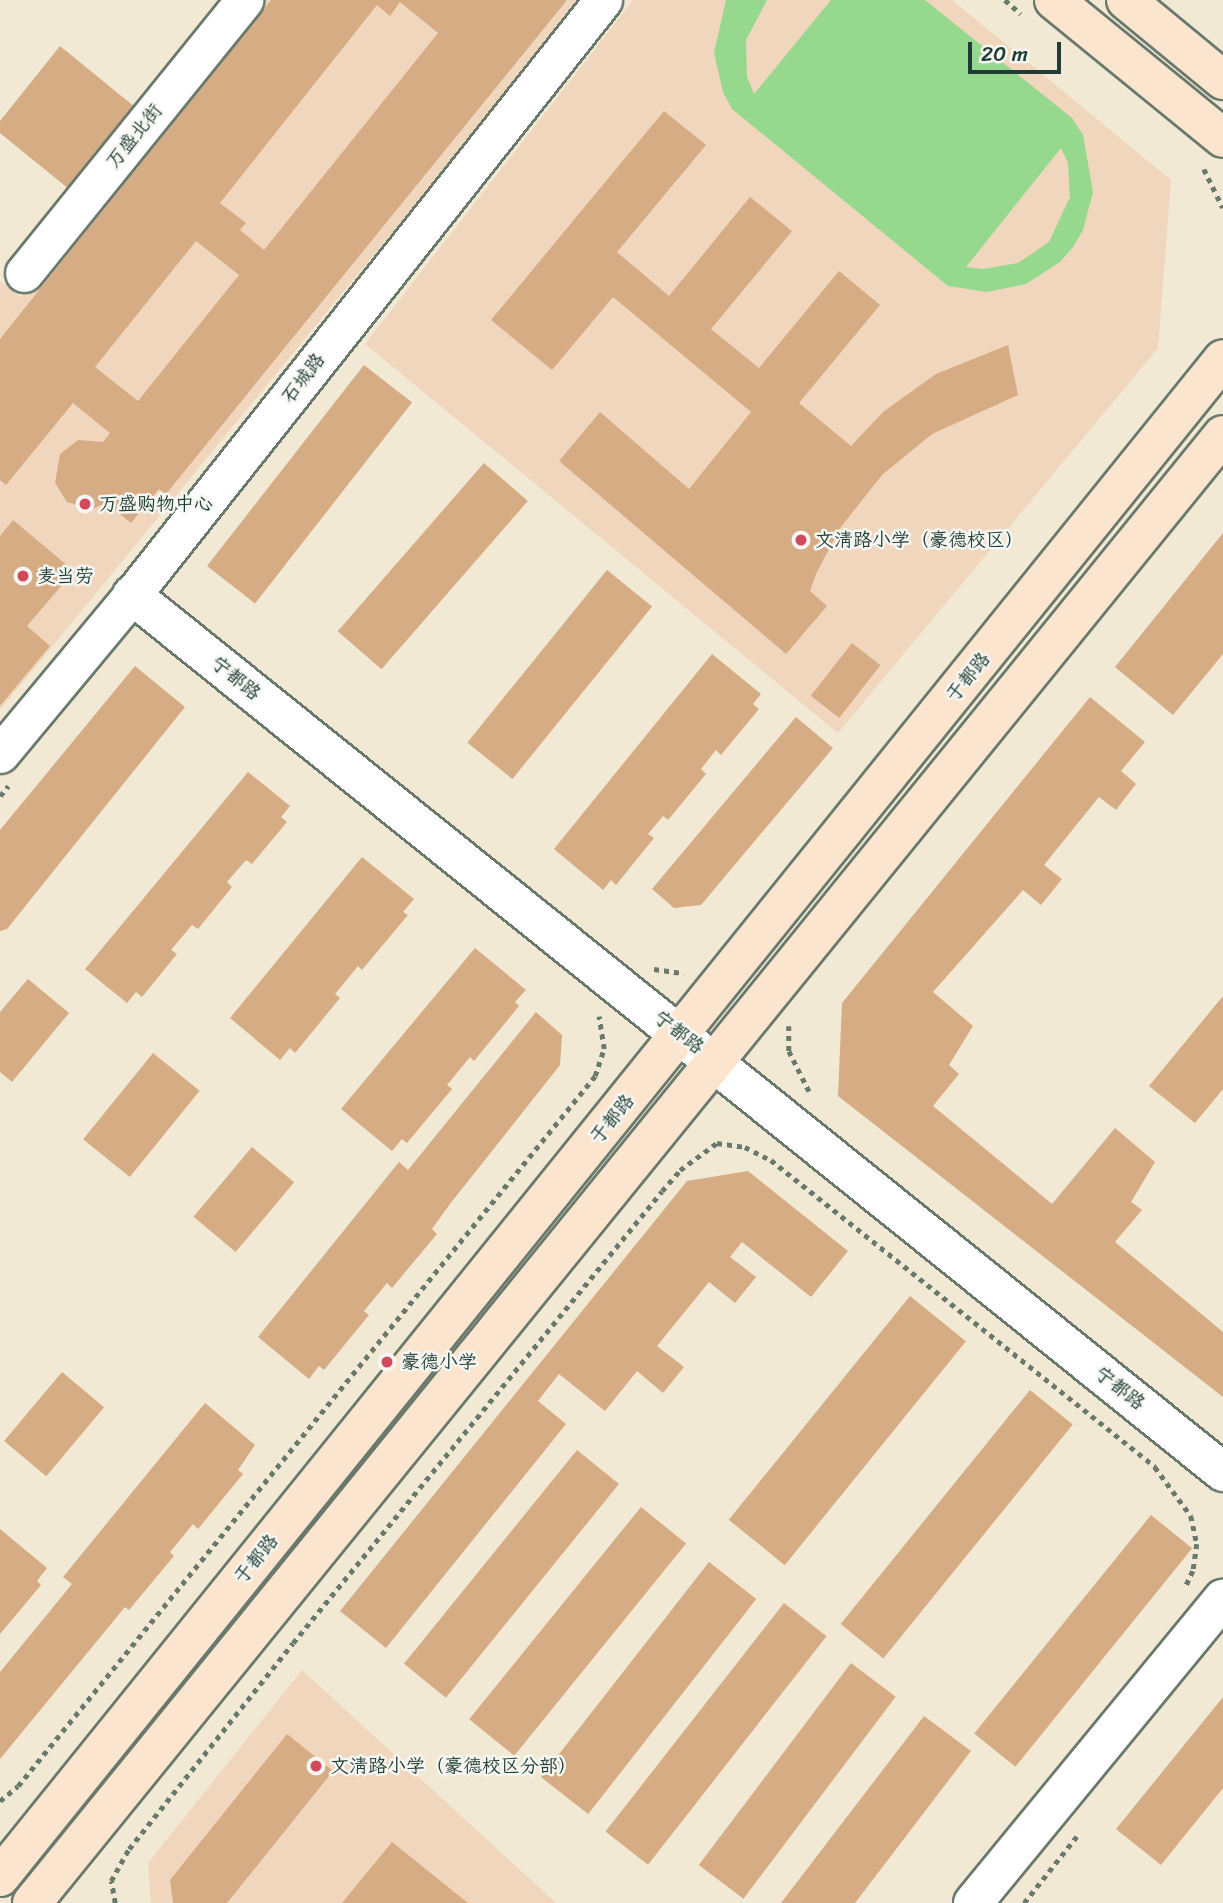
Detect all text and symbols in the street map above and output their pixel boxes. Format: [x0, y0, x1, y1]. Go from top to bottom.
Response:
scale bar [971, 28, 1064, 72]
text: 20 m [981, 35, 1028, 73]
street label: 万盛北街 [101, 99, 167, 173]
street label: 石城路 [276, 349, 330, 407]
place label: 万盛购物中心 [99, 493, 213, 515]
marker: 万盛购物中心 [77, 496, 93, 512]
place label: 文清路小学（豪德校区） [815, 529, 1024, 551]
marker: 文清路小学（豪德校区） [793, 532, 809, 548]
place label: 麦当劳 [37, 565, 94, 587]
marker: 麦当劳 [15, 568, 31, 584]
street label: 于都路 [941, 648, 995, 706]
street label: 宁都路 [207, 651, 265, 705]
street label: 宁都路 [650, 1005, 708, 1059]
street label: 于都路 [585, 1090, 639, 1148]
place label: 豪德小学 [401, 1351, 477, 1373]
marker: 豪德小学 [379, 1354, 395, 1370]
street label: 宁都路 [1091, 1361, 1149, 1415]
street label: 于都路 [229, 1530, 283, 1588]
place label: 文清路小学（豪德校区分部） [330, 1755, 577, 1777]
marker: 文清路小学（豪德校区分部） [308, 1758, 324, 1774]

